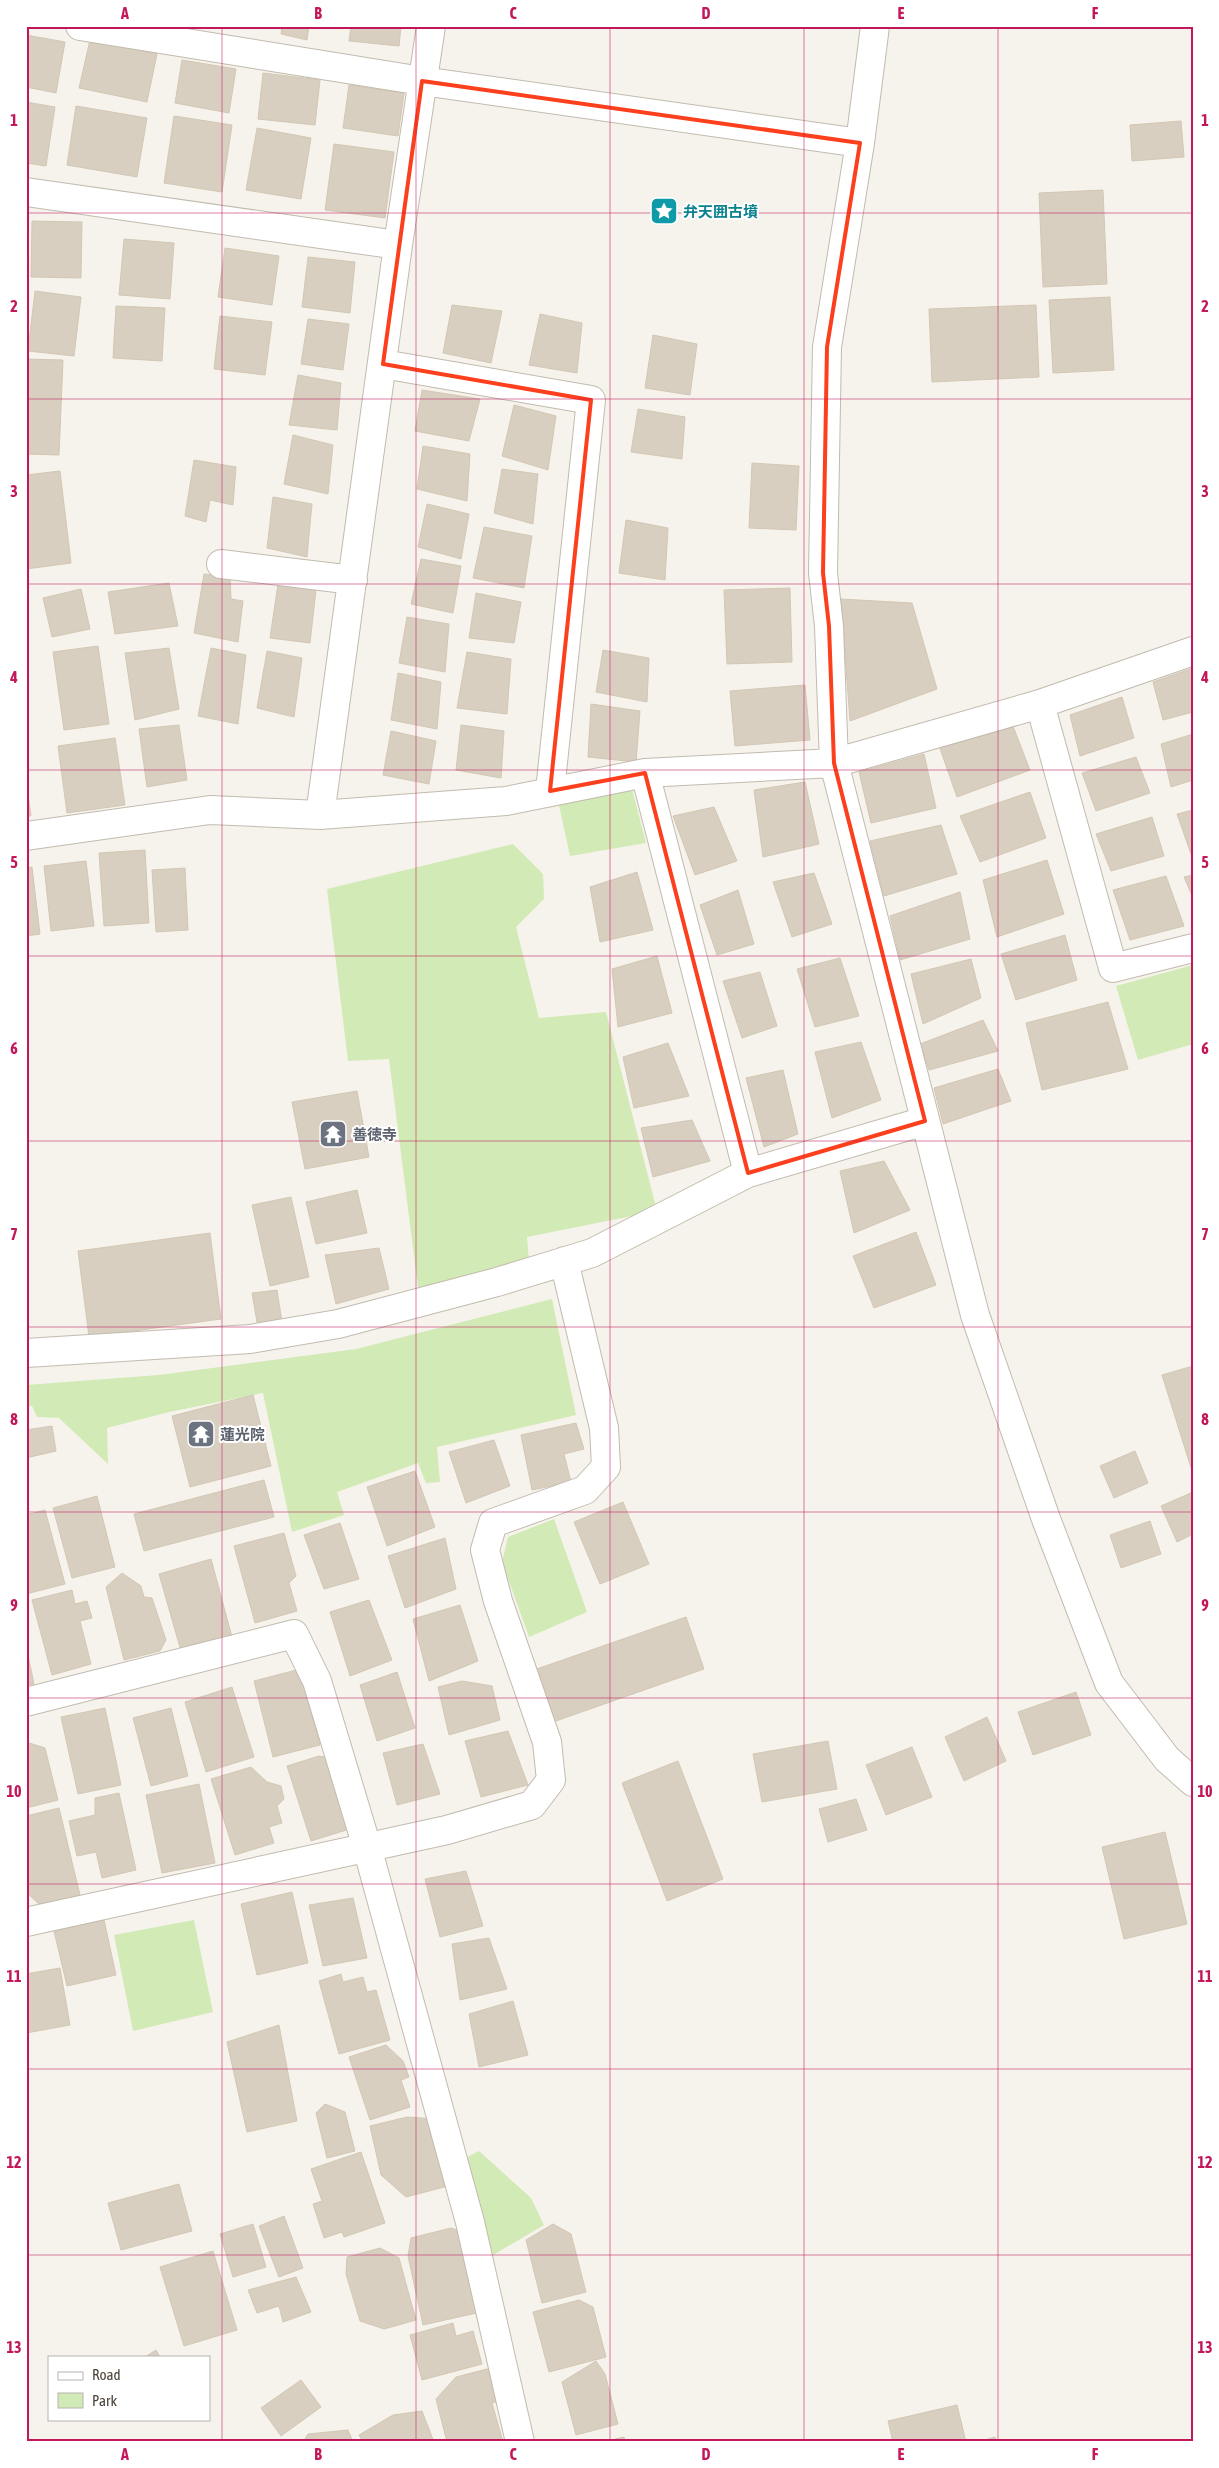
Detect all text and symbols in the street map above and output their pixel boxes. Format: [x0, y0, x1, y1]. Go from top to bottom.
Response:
text: A [120, 4, 129, 22]
text: B [314, 4, 322, 22]
text: C [509, 4, 517, 22]
text: D [702, 4, 711, 22]
text: E [898, 4, 905, 22]
text: F [1092, 4, 1099, 22]
text: 1 [10, 111, 18, 129]
text: 1 [1201, 111, 1209, 129]
place icon: 弁天囲古墳 [649, 196, 679, 226]
place label: 弁天囲古墳 [683, 203, 758, 220]
text: 2 [10, 297, 18, 315]
text: 2 [1201, 297, 1209, 315]
text: 3 [10, 482, 18, 500]
text: 3 [1201, 482, 1209, 500]
text: 4 [9, 668, 18, 686]
text: 4 [1200, 668, 1209, 686]
text: 5 [10, 853, 18, 871]
text: 5 [1201, 853, 1209, 871]
text: 6 [10, 1039, 18, 1057]
text: 6 [1201, 1039, 1209, 1057]
temple icon: 善徳寺 [318, 1119, 348, 1149]
place label: 善徳寺 [352, 1126, 397, 1143]
text: 7 [10, 1225, 18, 1243]
text: 7 [1201, 1225, 1209, 1243]
text: 8 [10, 1410, 18, 1428]
text: 8 [1201, 1410, 1209, 1428]
temple icon: 蓮光院 [186, 1419, 216, 1449]
place label: 蓮光院 [220, 1426, 265, 1443]
text: 9 [10, 1596, 18, 1614]
text: 9 [1201, 1596, 1209, 1614]
text: 10 [6, 1782, 22, 1800]
text: 10 [1197, 1782, 1213, 1800]
text: 11 [6, 1967, 22, 1985]
text: 11 [1197, 1967, 1213, 1985]
text: 12 [6, 2153, 22, 2171]
text: 12 [1197, 2153, 1213, 2171]
text: 13 [6, 2338, 22, 2356]
text: 13 [1197, 2338, 1213, 2356]
legend [48, 2356, 210, 2420]
text: Road [92, 2366, 121, 2383]
text: Park [92, 2392, 117, 2409]
text: A [120, 2445, 129, 2463]
text: B [314, 2445, 322, 2463]
text: C [509, 2445, 517, 2463]
text: D [702, 2445, 711, 2463]
text: E [898, 2445, 905, 2463]
text: F [1092, 2445, 1099, 2463]

